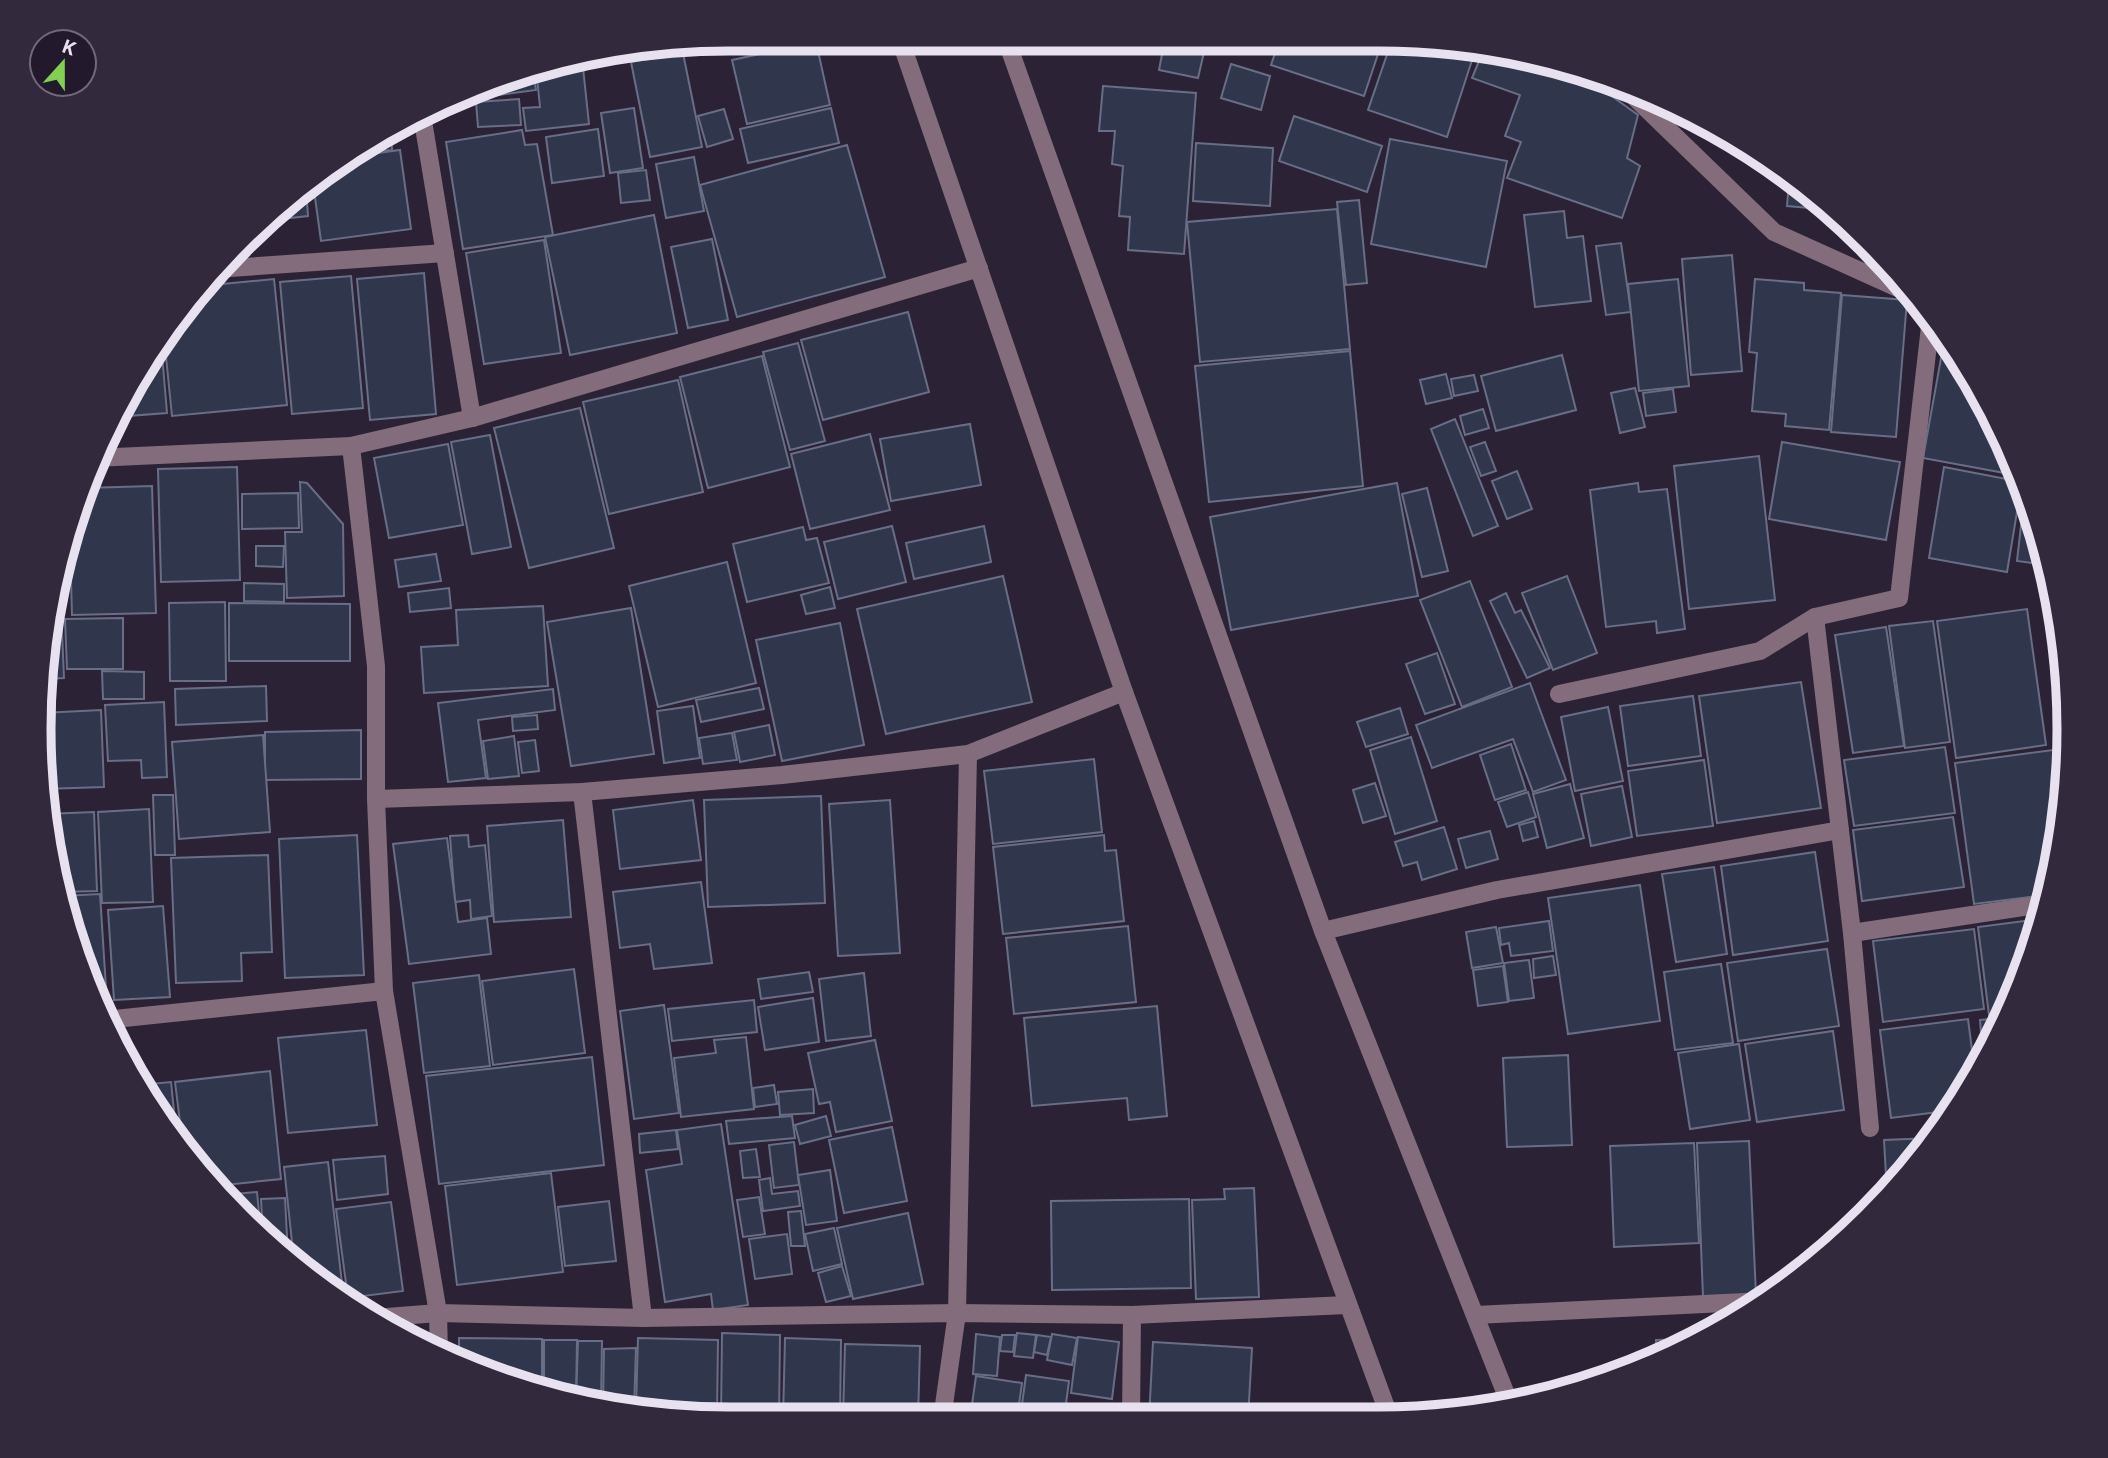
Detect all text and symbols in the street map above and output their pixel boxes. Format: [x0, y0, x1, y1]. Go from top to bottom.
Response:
north arrow [28, 28, 98, 98]
text: K [59, 35, 80, 61]

